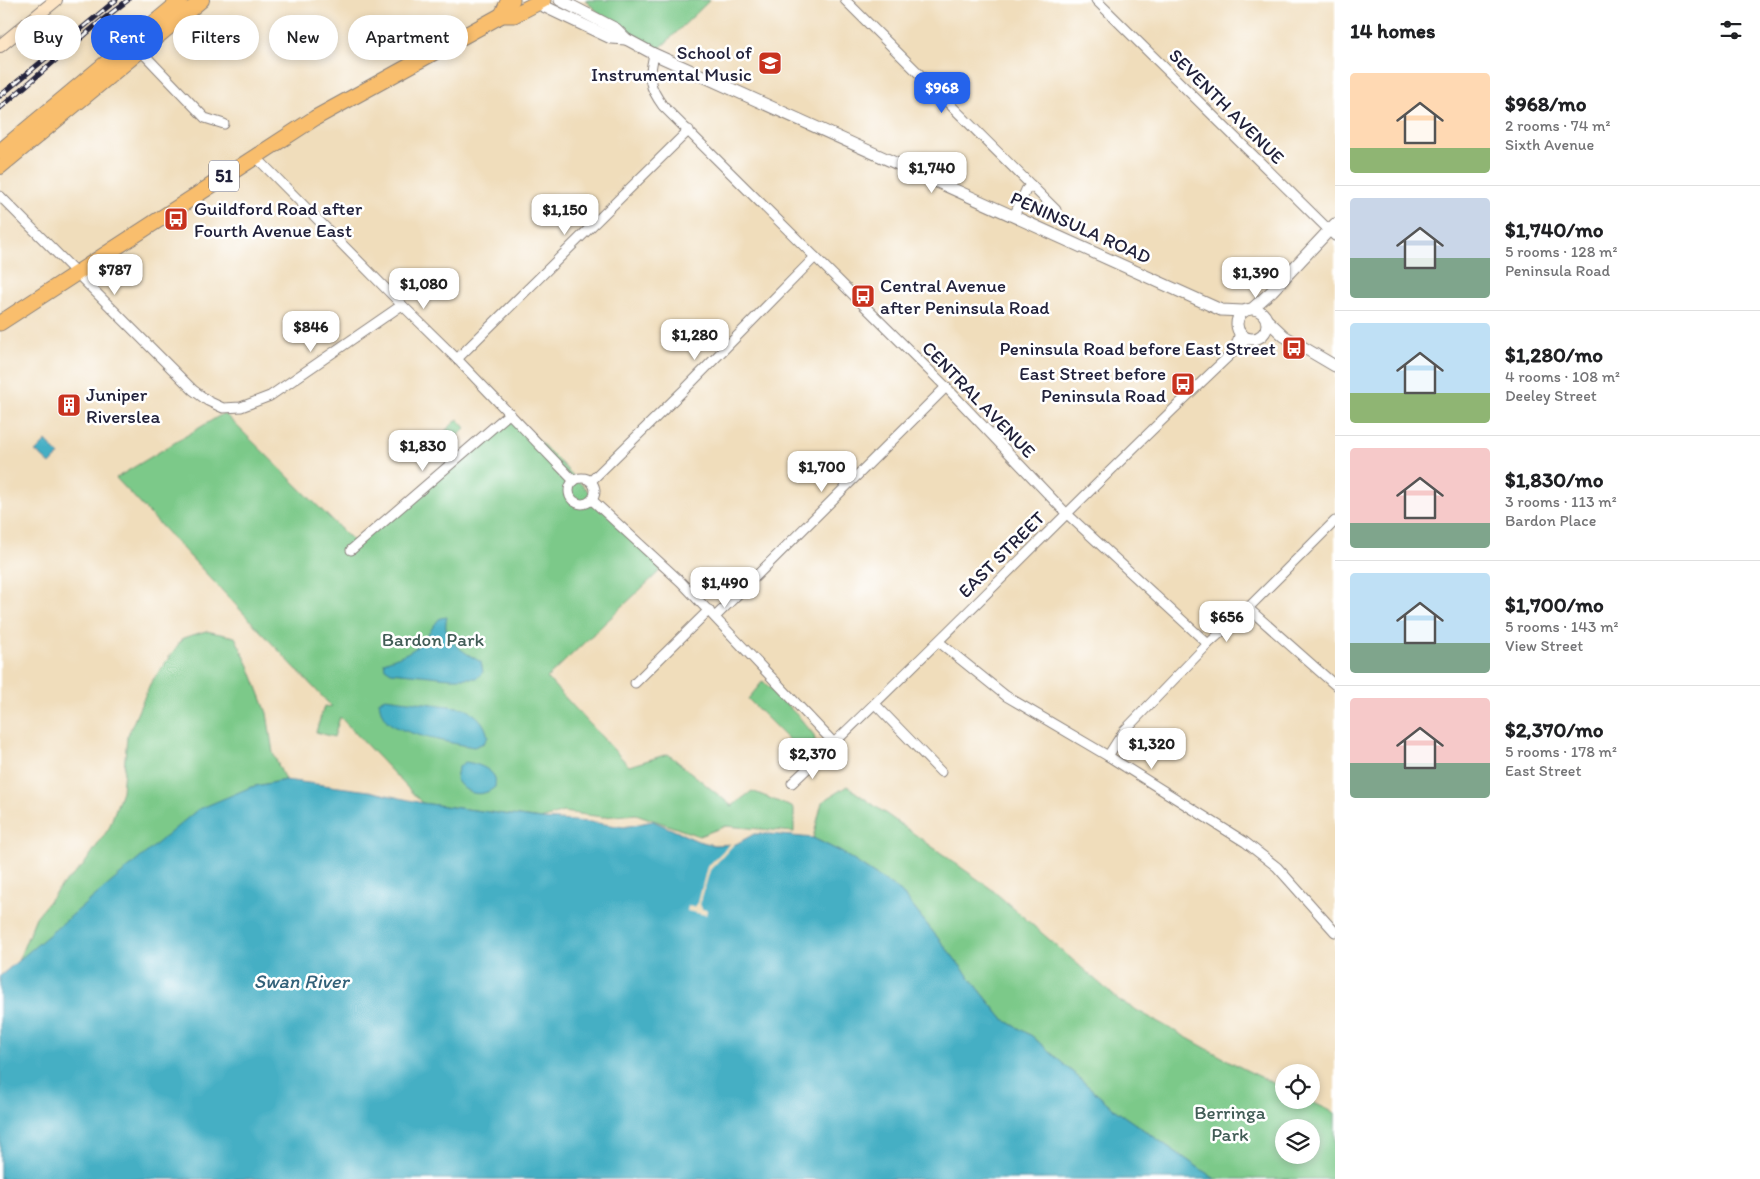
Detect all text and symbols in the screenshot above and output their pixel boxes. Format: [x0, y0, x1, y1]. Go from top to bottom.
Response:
chip: Buy [15, 15, 81, 60]
chip: Rent [91, 15, 163, 60]
chip: Filters [173, 15, 259, 60]
chip: New [269, 15, 338, 60]
chip: Apartment [348, 15, 468, 60]
icon: filters [1717, 16, 1745, 44]
text: 14 homes [1350, 18, 1435, 43]
place label: School of Instrumental Music [591, 41, 753, 86]
street label: SEVENTH AVENUE [1164, 44, 1289, 169]
school or university icon: School of Instrumental Music [757, 50, 783, 76]
pin: $968 [912, 72, 972, 114]
text: $968 [925, 78, 959, 97]
text: $968/mo [1505, 91, 1586, 116]
icon: home [1390, 93, 1450, 153]
text: 2 rooms · 74 m² [1505, 116, 1610, 135]
text: Sixth Avenue [1505, 135, 1594, 154]
pin: $1,740 [891, 152, 973, 194]
text: $1,740 [909, 158, 955, 177]
road number: 51 [209, 160, 239, 192]
street label: PENINSULA ROAD [1007, 186, 1155, 269]
pin: $1,150 [524, 194, 606, 236]
place label: Guildford Road after Fourth Avenue East [194, 197, 363, 242]
text: $1,150 [542, 200, 588, 219]
bus stop icon: Guildford Road after Fourth Avenue East [163, 206, 189, 232]
text: $1,740/mo [1505, 217, 1604, 242]
icon: home [1390, 218, 1450, 278]
text: 5 rooms · 128 m² [1505, 242, 1617, 261]
pin: $787 [85, 254, 145, 296]
pin: $1,390 [1215, 256, 1297, 299]
text: $787 [99, 260, 131, 279]
text: Peninsula Road [1505, 261, 1610, 280]
text: $1,390 [1233, 263, 1279, 282]
pin: $1,080 [383, 268, 465, 310]
text: $1,080 [400, 274, 448, 293]
place label: Central Avenue after Peninsula Road [880, 274, 1050, 319]
bus stop icon: Central Avenue after Peninsula Road [850, 283, 876, 309]
pin: $846 [281, 310, 341, 353]
text: $846 [294, 317, 328, 336]
pin: $1,280 [654, 318, 736, 361]
text: $1,280 [672, 325, 718, 344]
bus stop icon: Peninsula Road before East Street [1281, 335, 1307, 361]
street label: CENTRAL AVENUE [917, 336, 1040, 463]
place label: Peninsula Road before East Street [999, 337, 1276, 360]
text: $1,280/mo [1505, 342, 1603, 367]
icon: home [1390, 343, 1450, 403]
place label: East Street before Peninsula Road [1019, 362, 1166, 407]
text: 4 rooms · 108 m² [1505, 367, 1620, 386]
bus stop icon: East Street before Peninsula Road [1170, 371, 1196, 397]
place label: Juniper Riverslea [86, 383, 160, 428]
text: Deeley Street [1505, 386, 1597, 405]
building icon: Juniper Riverslea [56, 392, 82, 418]
pin: $1,830 [382, 430, 464, 472]
text: $1,830 [400, 436, 446, 455]
pin: $1,700 [781, 450, 863, 493]
text: $1,700 [799, 457, 845, 476]
text: $1,830/mo [1505, 467, 1603, 492]
icon: home [1390, 468, 1450, 528]
text: 3 rooms · 113 m² [1505, 492, 1617, 511]
street label: EAST STREET [953, 506, 1050, 602]
text: Bardon Place [1505, 511, 1596, 530]
pin: $1,490 [684, 566, 766, 609]
text: $1,490 [701, 573, 749, 592]
text: $1,700/mo [1505, 592, 1604, 617]
icon: home [1390, 593, 1450, 653]
pin: $656 [1197, 600, 1257, 643]
text: $656 [1210, 607, 1244, 626]
text: 5 rooms · 143 m² [1505, 617, 1619, 636]
park label: Bardon Park [382, 628, 485, 651]
text: View Street [1505, 636, 1583, 655]
text: $2,370/mo [1505, 717, 1604, 742]
icon: home [1390, 718, 1450, 778]
pin: $1,320 [1111, 728, 1193, 770]
text: $1,320 [1129, 734, 1175, 753]
pin: $2,370 [772, 738, 854, 780]
text: 5 rooms · 178 m² [1505, 742, 1617, 761]
text: $2,370 [790, 744, 836, 763]
text: East Street [1505, 761, 1581, 780]
water label: Swan River [254, 969, 350, 993]
map controls [1275, 1064, 1320, 1164]
button: locate [1275, 1064, 1320, 1109]
park label: Berringa Park [1194, 1101, 1266, 1146]
button: layers [1275, 1119, 1320, 1164]

